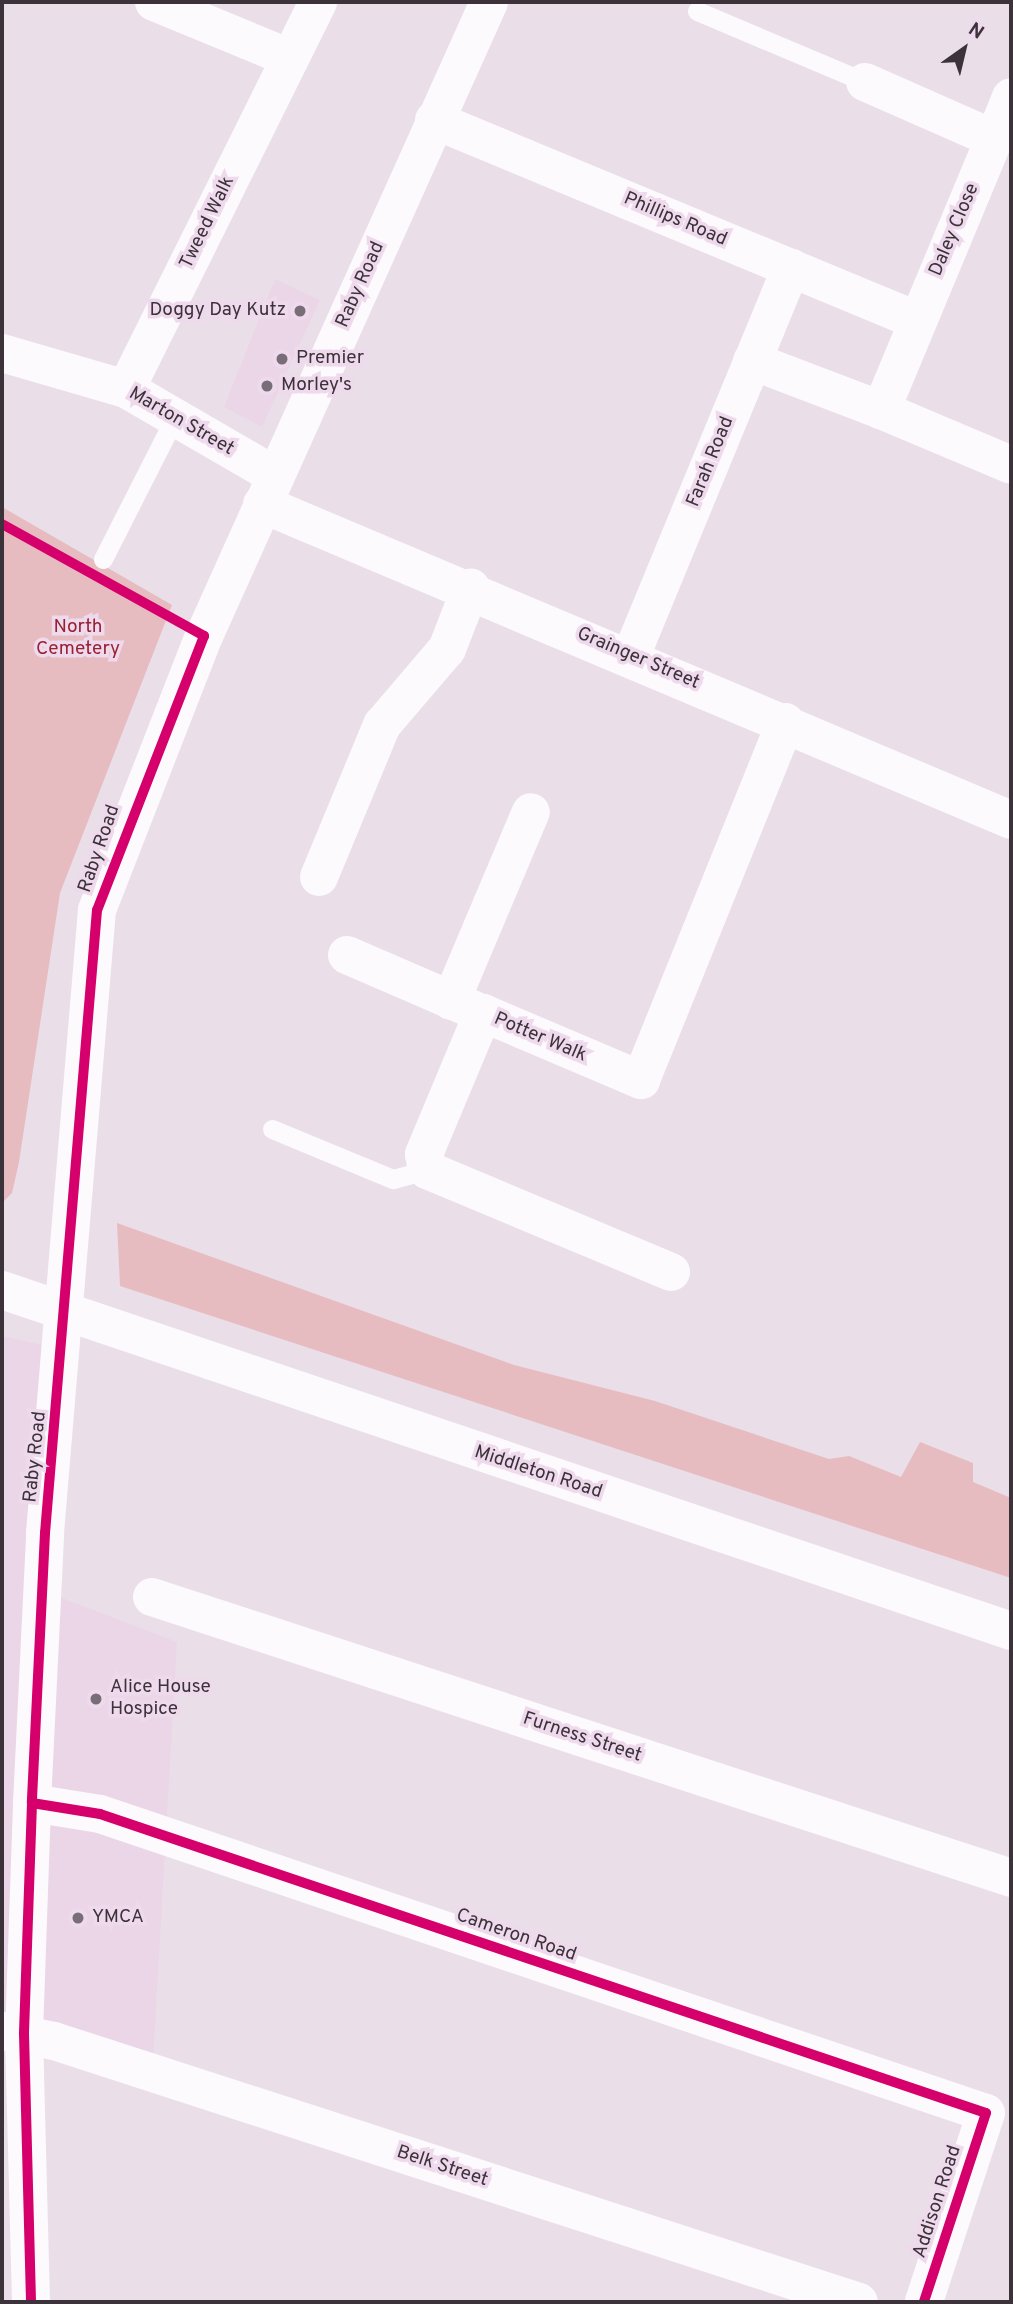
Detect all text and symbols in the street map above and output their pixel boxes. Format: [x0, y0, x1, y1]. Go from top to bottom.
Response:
north arrow [929, 14, 999, 84]
text: N [963, 18, 988, 45]
street label: Tweed Walk [176, 173, 240, 273]
street label: Daley Close [925, 180, 985, 280]
street label: Phillips Road [620, 188, 730, 252]
street label: Raby Road [332, 239, 390, 331]
place label: Doggy Day Kutz [149, 300, 286, 322]
marker: Doggy Day Kutz [292, 303, 308, 319]
place label: Premier [296, 348, 364, 370]
marker: Premier [274, 351, 290, 367]
place label: Morley's [281, 375, 352, 397]
marker: Morley's [259, 378, 275, 394]
street label: Marton Street [124, 383, 238, 461]
street label: Farah Road [683, 413, 739, 511]
park label: North Cemetery [36, 617, 120, 661]
street label: Grainger Street [573, 623, 703, 695]
street label: Raby Road [74, 802, 126, 896]
street label: Potter Walk [490, 1008, 590, 1068]
street label: Raby Road [20, 1410, 52, 1504]
street label: Middleton Road [471, 1442, 605, 1504]
place label: Alice House Hospice [110, 1677, 211, 1721]
marker: Alice House Hospice [88, 1691, 104, 1707]
street label: Furness Street [520, 1708, 644, 1768]
street label: Cameron Road [453, 1905, 579, 1967]
place label: YMCA [92, 1907, 144, 1929]
marker: YMCA [70, 1910, 86, 1926]
street label: Belk Street [393, 2142, 491, 2192]
street label: Addison Road [909, 2143, 967, 2261]

